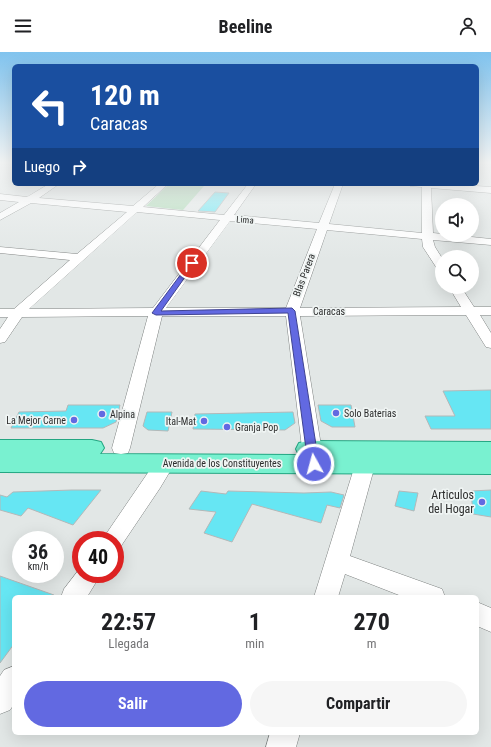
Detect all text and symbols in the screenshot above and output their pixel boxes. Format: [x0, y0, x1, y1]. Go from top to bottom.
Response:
icon: menu [12, 15, 34, 37]
icon: person [457, 15, 479, 37]
text: Beeline [219, 16, 272, 37]
text: 120 m [90, 79, 160, 112]
icon: left [24, 80, 76, 132]
text: Caracas [90, 113, 148, 134]
icon: right [68, 156, 90, 178]
text: Luego [24, 158, 60, 176]
map controls [435, 198, 479, 294]
button: sound [435, 198, 479, 242]
street label: Lima [236, 214, 254, 226]
pin [175, 246, 209, 280]
button: search [435, 250, 479, 294]
icon: arrive [181, 252, 203, 274]
street label: Blas Parera [291, 252, 317, 298]
street label: Caracas [313, 306, 345, 317]
marker: Solo Baterias [331, 408, 341, 418]
place label: Solo Baterias [344, 408, 397, 419]
marker: Alpina [97, 409, 107, 419]
place label: Alpina [110, 409, 135, 420]
place label: La Mejor Carne [6, 415, 66, 426]
marker: La Mejor Carne [69, 415, 79, 425]
place label: Ital-Mat [166, 416, 196, 427]
marker: Ital-Mat [199, 416, 209, 426]
marker: Granja Pop [222, 422, 232, 432]
place label: Granja Pop [235, 422, 278, 433]
position arrow [293, 443, 335, 485]
street label: Avenida de los Constituyentes [163, 458, 282, 469]
place label: Articulos del Hogar [428, 488, 474, 516]
marker: Articulos del Hogar [477, 497, 487, 507]
speed limit sign: 40 [72, 531, 124, 583]
text: 36 [28, 540, 48, 564]
text: km/h [28, 561, 48, 572]
text: 22:57 [101, 608, 156, 636]
text: 1 [249, 608, 261, 636]
text: 270 [353, 608, 390, 636]
text: Llegada [108, 636, 149, 651]
text: min [245, 636, 264, 651]
text: m [367, 636, 377, 651]
button: Salir [24, 681, 242, 727]
button: Compartir [250, 681, 467, 727]

